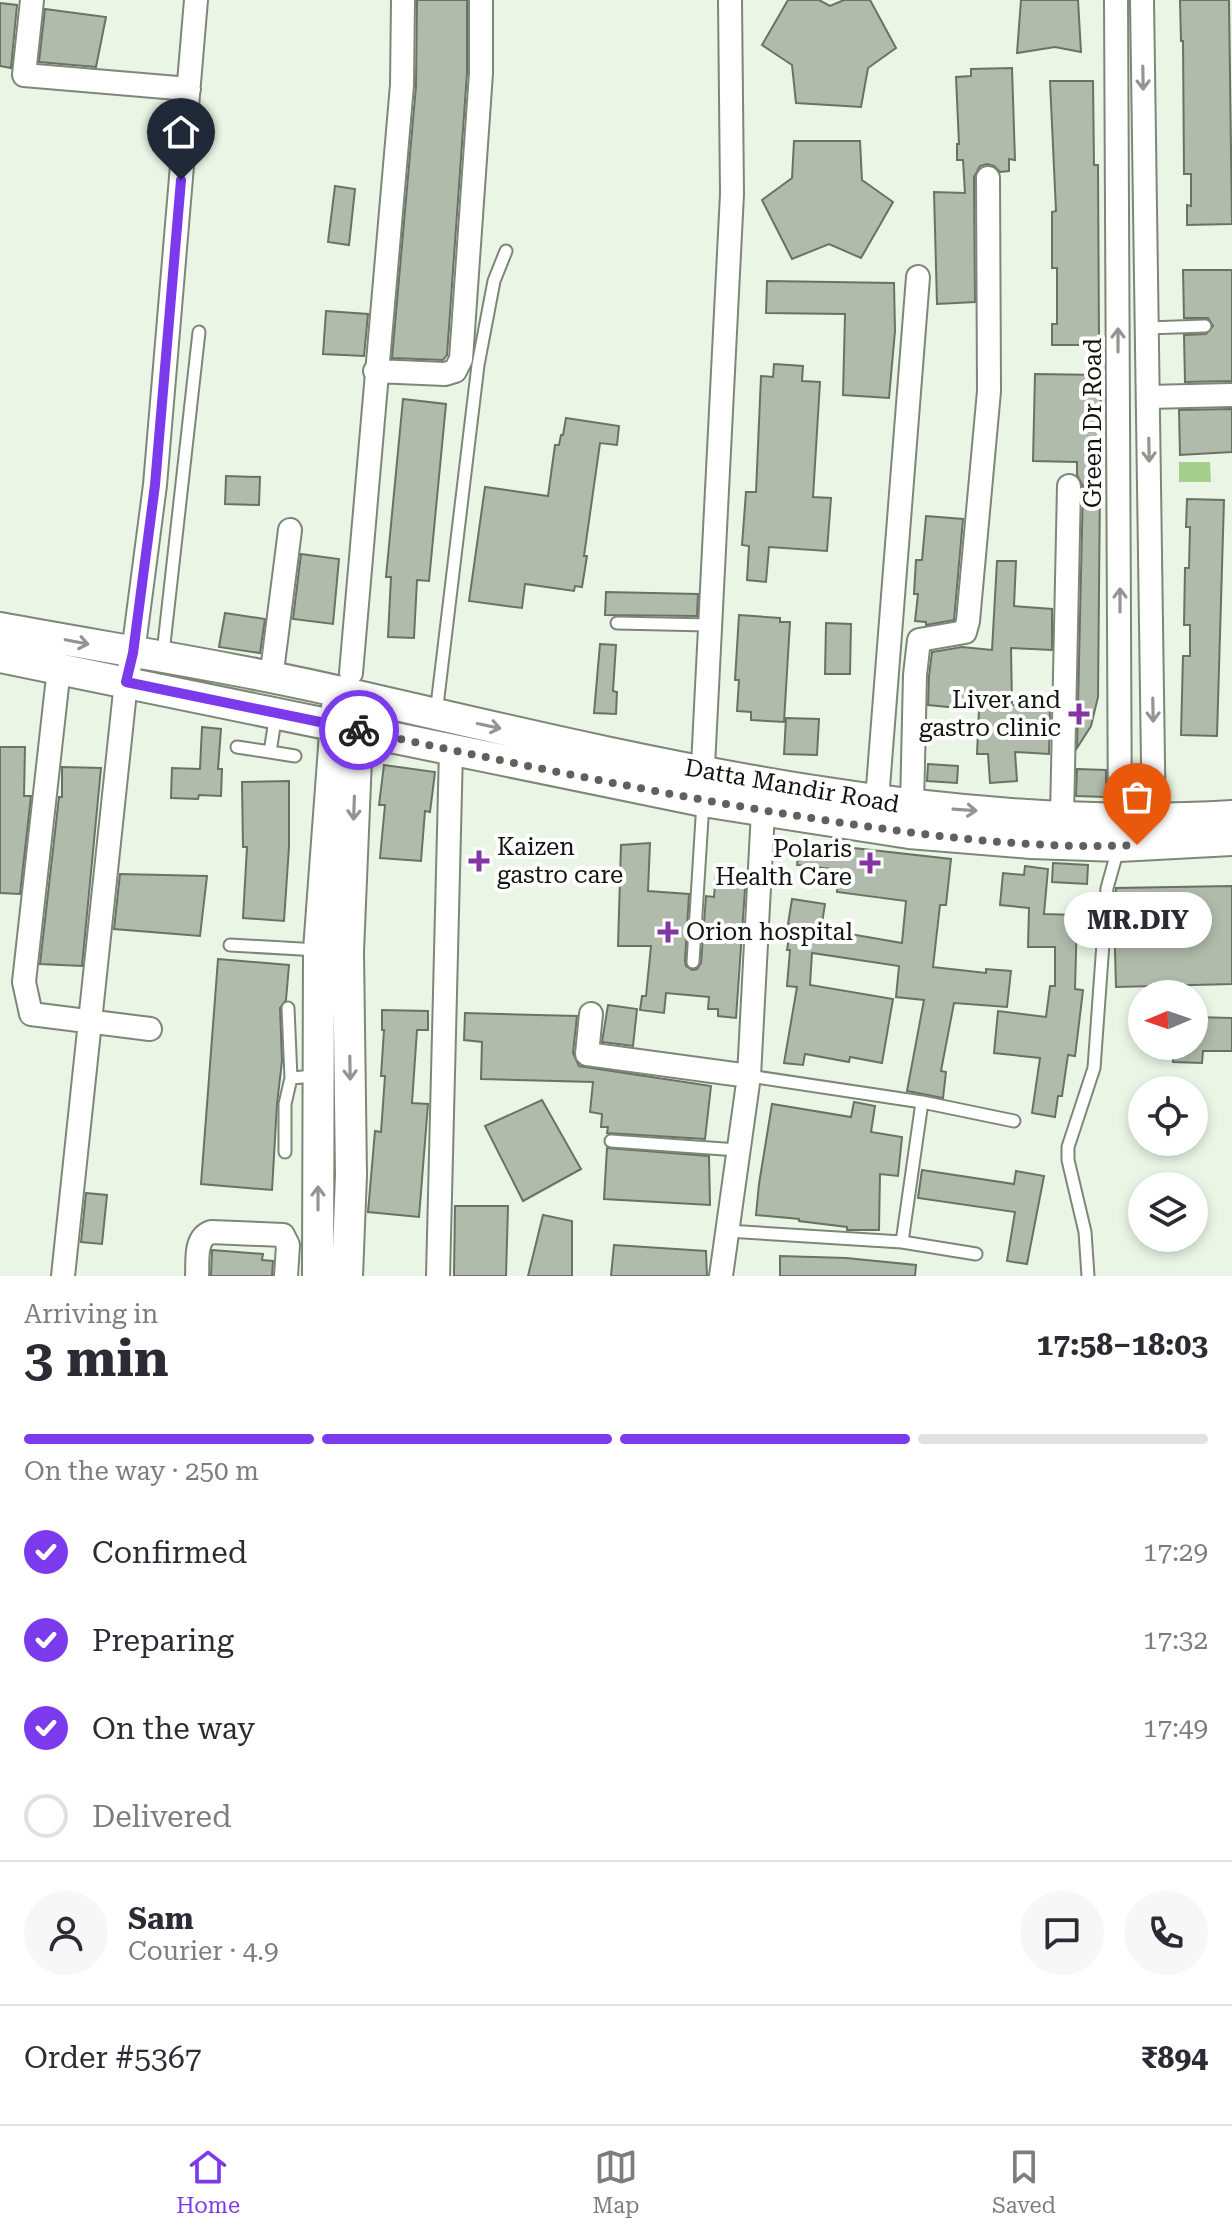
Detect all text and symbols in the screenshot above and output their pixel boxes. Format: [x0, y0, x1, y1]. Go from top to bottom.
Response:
one-way arrow [1135, 64, 1151, 91]
pin [147, 98, 215, 180]
icon: home [159, 110, 203, 154]
one-way arrow [1110, 327, 1126, 354]
street label: Green Dr Road [1079, 338, 1107, 508]
one-way arrow [1141, 436, 1157, 463]
one-way arrow [1112, 587, 1128, 614]
one-way arrow [63, 635, 89, 650]
place label: Liver and gastro clinic [919, 686, 1061, 742]
courier [319, 690, 399, 770]
one-way arrow [1145, 696, 1161, 723]
marker: Liver and gastro clinic [1068, 703, 1090, 725]
icon: bike [337, 708, 381, 752]
one-way arrow [476, 719, 501, 734]
street label: Datta Mandir Road [682, 753, 902, 819]
pin [1103, 763, 1171, 845]
icon: bag [1115, 775, 1159, 819]
one-way arrow [346, 794, 361, 821]
one-way arrow [951, 803, 978, 818]
place label: Kaizen gastro care [497, 833, 623, 889]
place label: Polaris Health Care [715, 835, 852, 891]
marker: Kaizen gastro care [468, 850, 490, 872]
marker: Polaris Health Care [859, 852, 881, 874]
callout: MR.DIY [1063, 893, 1211, 949]
text: MR.DIY [1087, 905, 1189, 935]
place label: Orion hospital [686, 918, 853, 946]
marker: Orion hospital [657, 921, 679, 943]
north arrow [1128, 980, 1208, 1060]
map controls [1128, 980, 1208, 1252]
one-way arrow [342, 1054, 358, 1081]
button: locate [1128, 1076, 1208, 1156]
button: layers [1128, 1172, 1208, 1252]
one-way arrow [310, 1185, 326, 1212]
text: Arriving in [24, 1299, 158, 1329]
text: 17:58–18:03 [1036, 1327, 1208, 1362]
text: 3 min [24, 1328, 169, 1389]
text: On the way · 250 m [24, 1456, 259, 1486]
icon: check [24, 1530, 68, 1574]
text: Confirmed [92, 1535, 247, 1570]
text: 17:29 [1143, 1537, 1208, 1567]
icon: check [24, 1618, 68, 1662]
text: Preparing [92, 1623, 234, 1658]
text: 17:32 [1143, 1625, 1208, 1655]
icon: check [24, 1706, 68, 1750]
text: On the way [92, 1711, 255, 1746]
text: 17:49 [1143, 1713, 1208, 1743]
text: Delivered [92, 1799, 231, 1834]
button: person [24, 1891, 108, 1975]
button: chat [1020, 1891, 1104, 1975]
button: phone [1124, 1891, 1208, 1975]
text: Sam [128, 1901, 194, 1936]
text: Courier · 4.9 [128, 1936, 278, 1966]
text: Order #5367 [24, 2040, 202, 2075]
text: ₹894 [1141, 2040, 1208, 2075]
tab: Home [176, 2145, 240, 2218]
tab: Map [592, 2145, 640, 2218]
tab: Saved [992, 2145, 1056, 2218]

